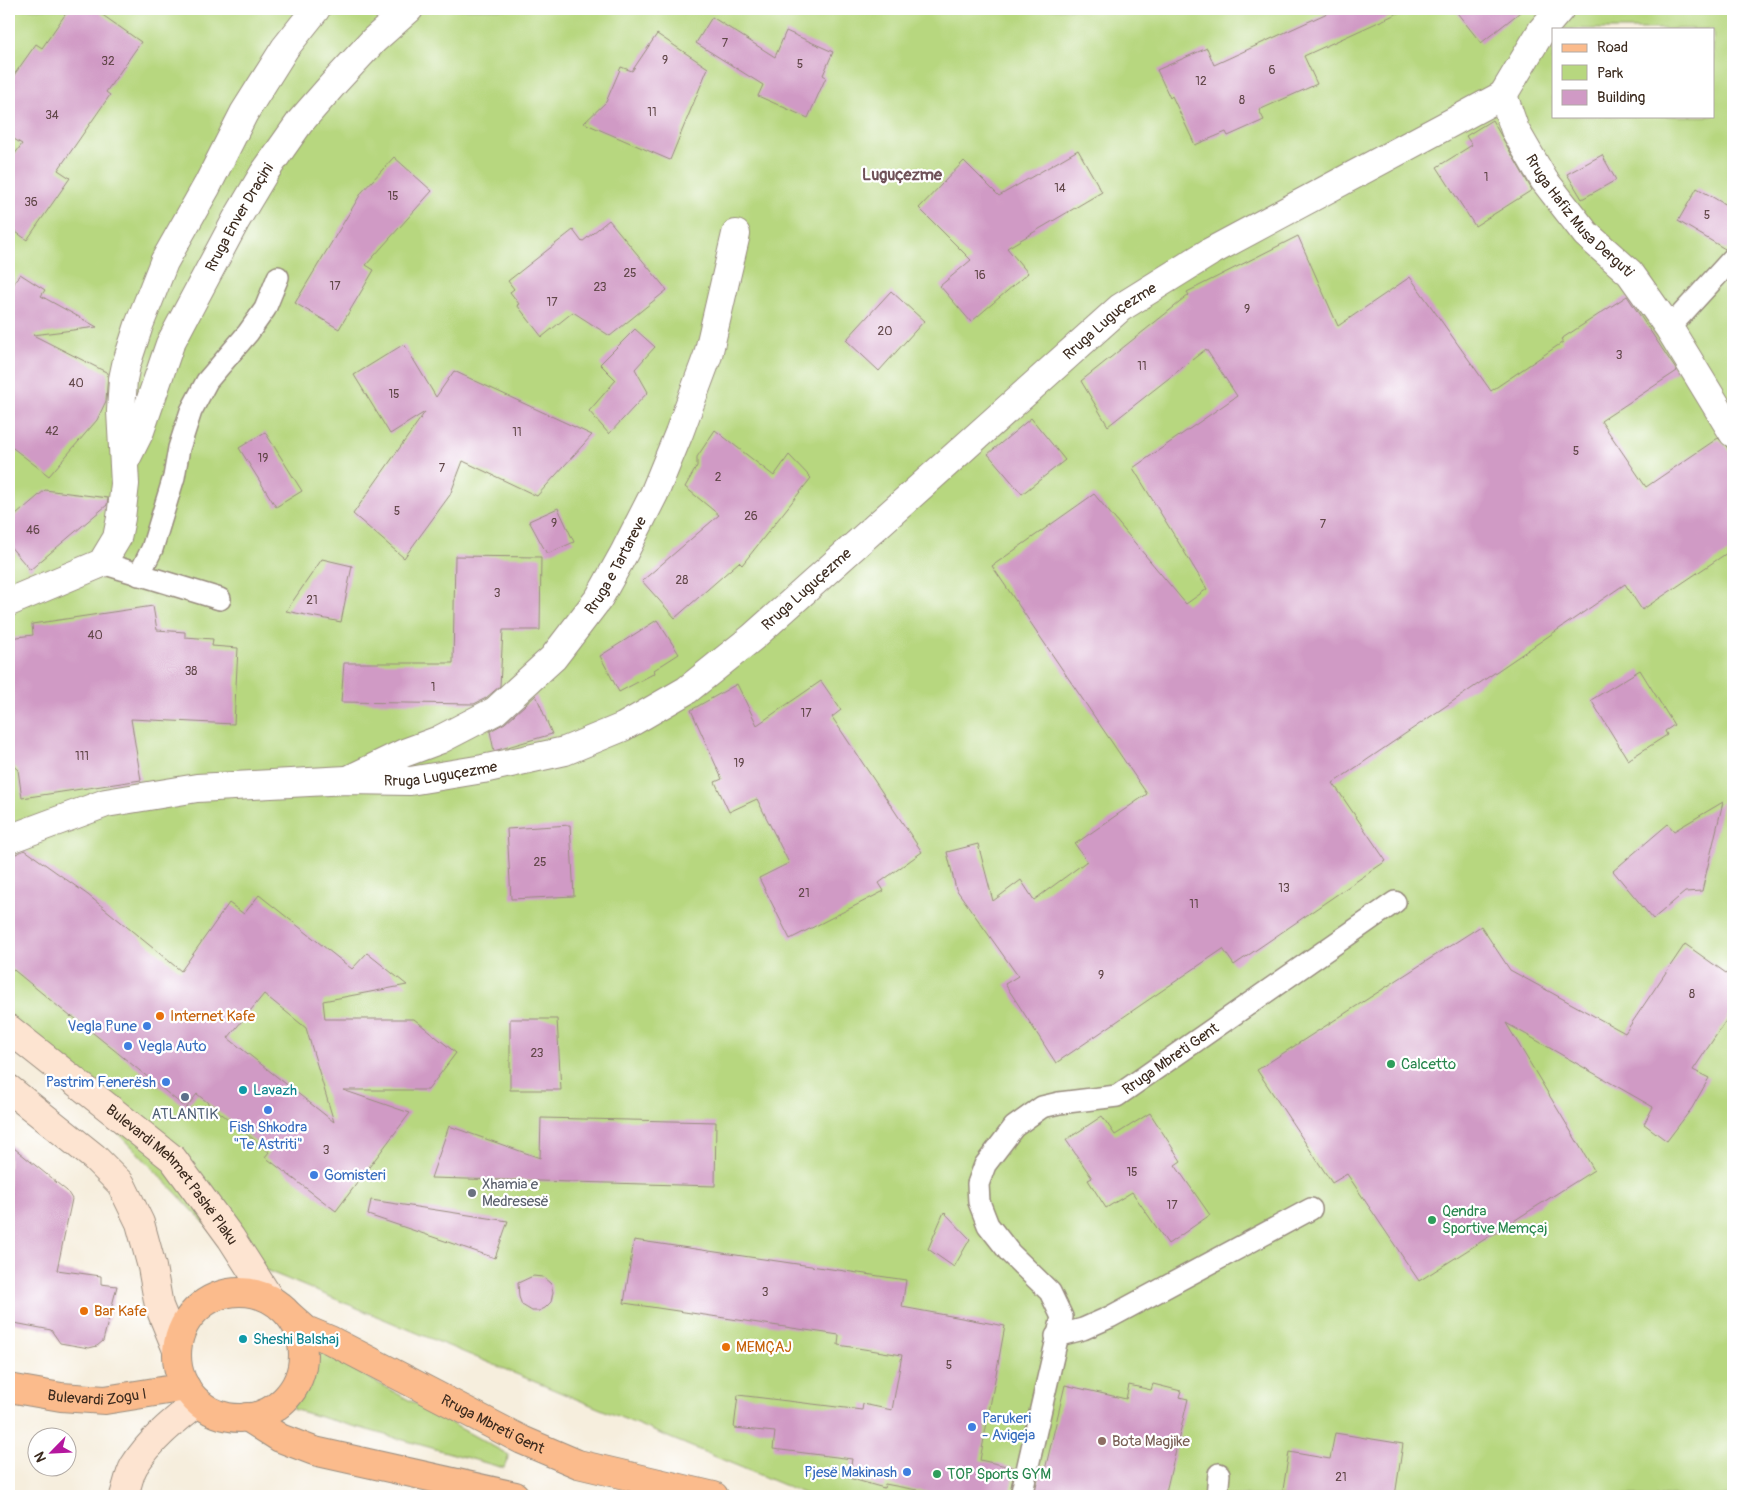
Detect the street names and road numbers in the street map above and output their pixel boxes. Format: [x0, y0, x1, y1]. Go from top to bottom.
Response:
street label: Rruga Hafiz Musa Derguti [1521, 151, 1638, 280]
street label: Rruga Enver Draçini [201, 159, 278, 275]
street label: Rruga Luguçezme [1059, 278, 1161, 364]
street label: Rruga e Tartareve [581, 513, 651, 618]
street label: Rruga Luguçezme [758, 544, 856, 635]
street label: Rruga Luguçezme [384, 757, 500, 791]
street label: Rruga Mbreti Gent [1119, 1018, 1223, 1099]
street label: Bulevardi Mehmet Pashë Plaku [102, 1101, 242, 1249]
street label: Bulevardi Zogu I [46, 1384, 148, 1410]
street label: Rruga Mbreti Gent [438, 1390, 548, 1459]

